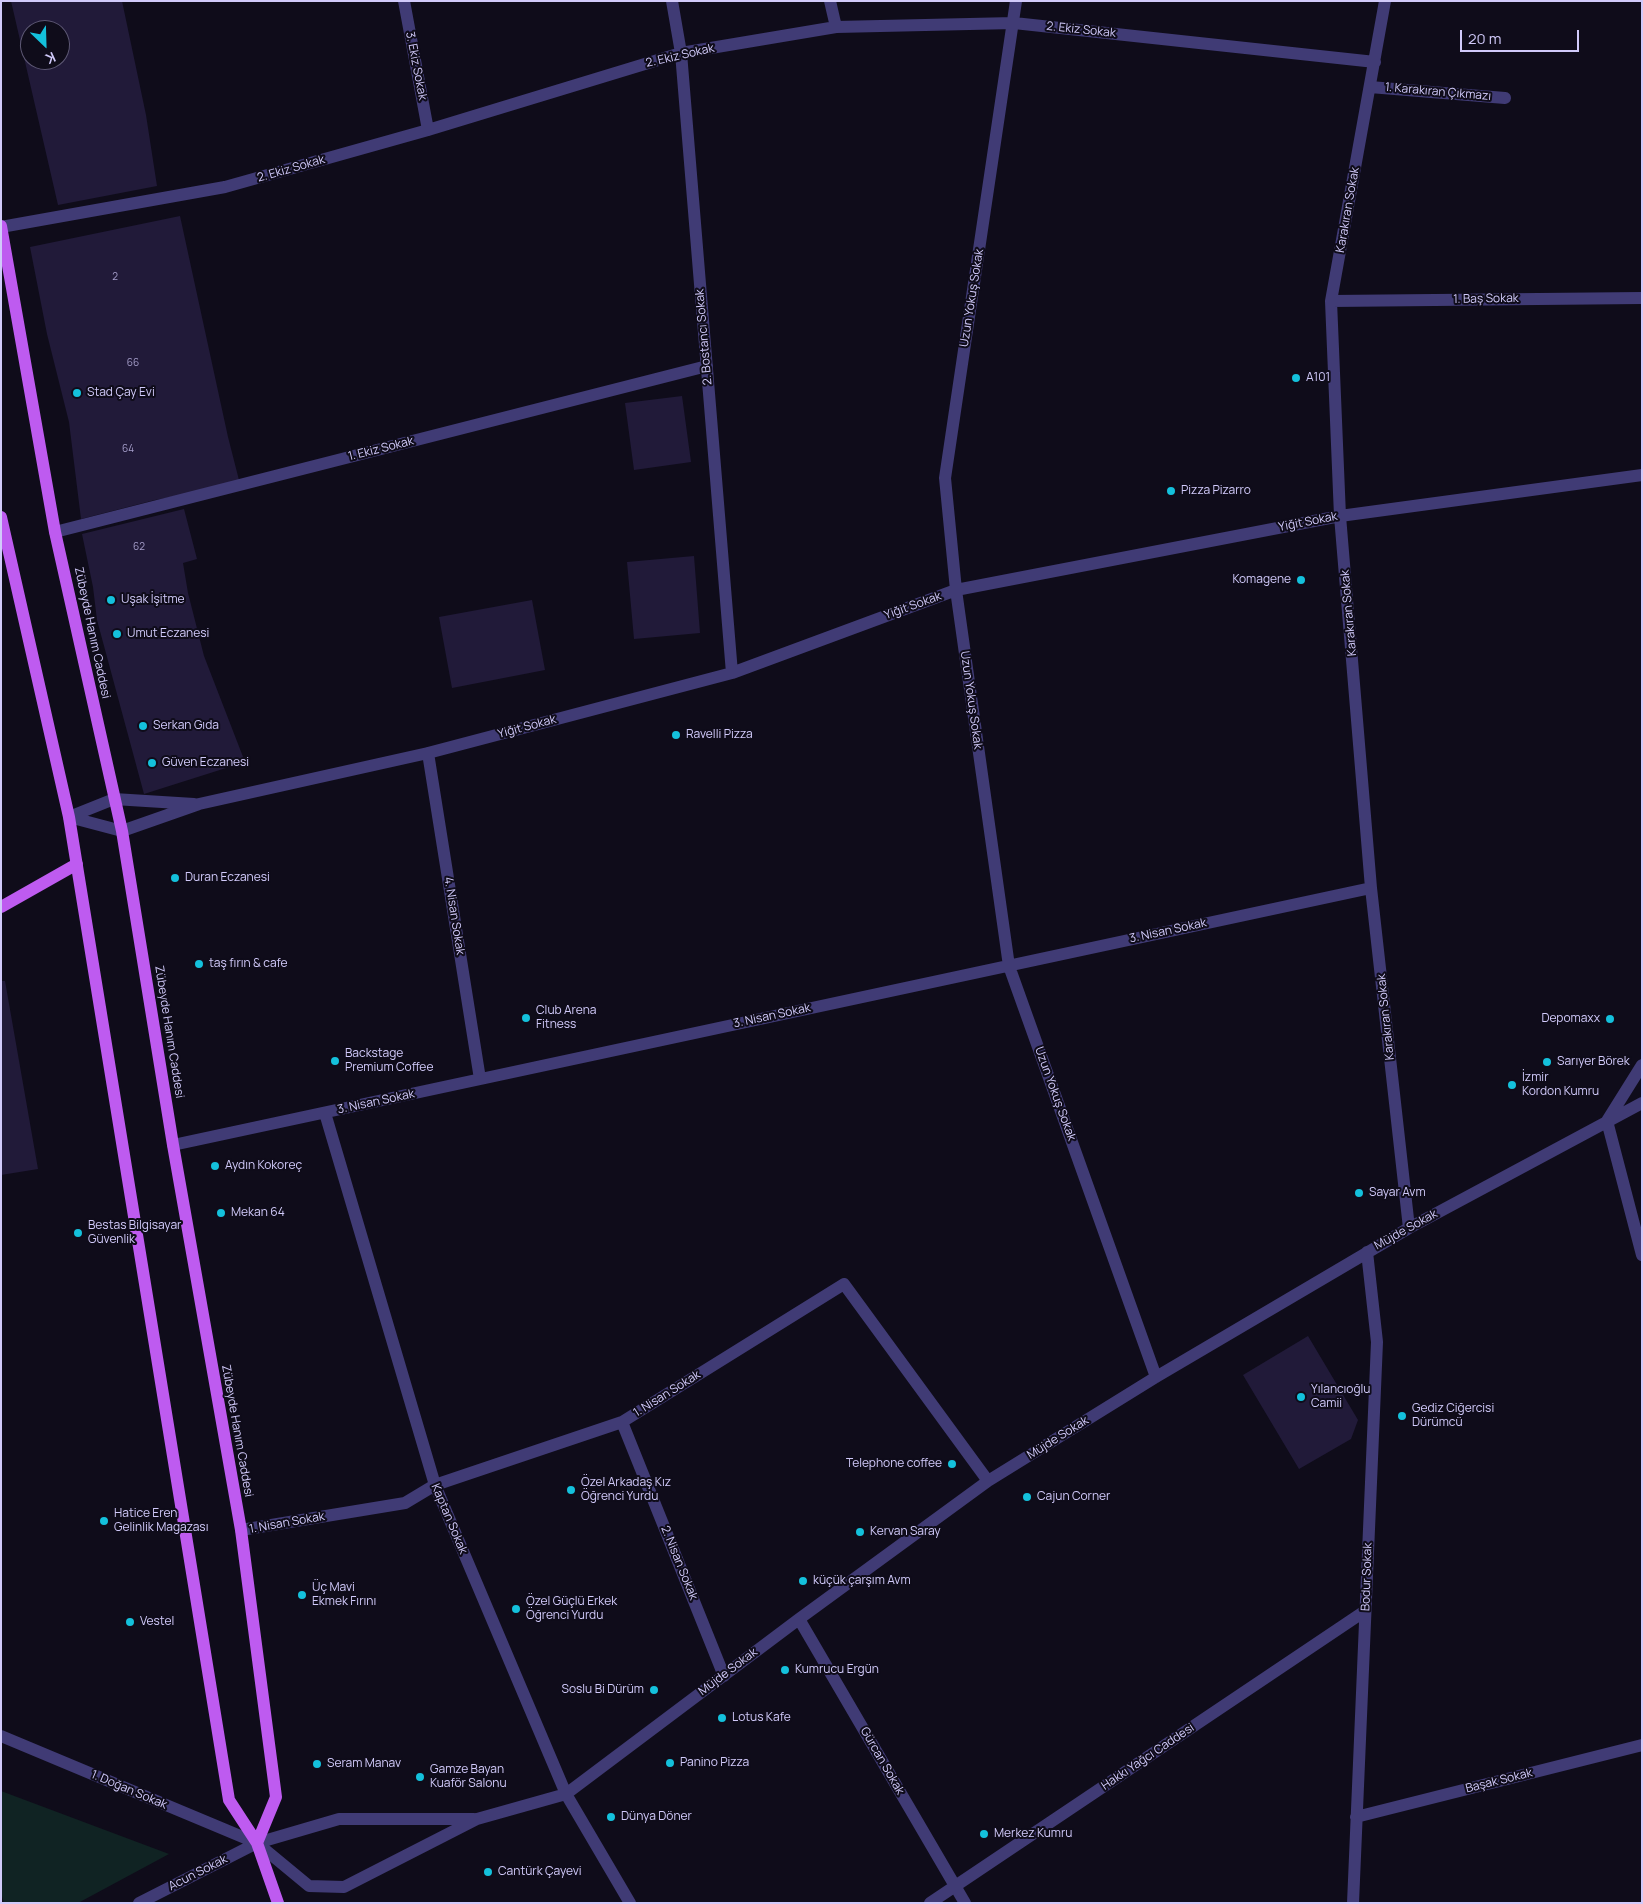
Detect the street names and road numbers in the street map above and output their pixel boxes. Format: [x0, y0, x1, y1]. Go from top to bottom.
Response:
street label: 2. Ekiz Sokak [1046, 19, 1116, 41]
street label: 3. Ekiz Sokak [402, 31, 430, 101]
street label: 2. Ekiz Sokak [644, 41, 716, 71]
street label: 1. Karakıran Çıkmazı [1384, 80, 1492, 104]
street label: 2. Ekiz Sokak [256, 152, 326, 186]
street label: Karakıran Sokak [1333, 166, 1363, 254]
street label: Uzun Yokuş Sokak [957, 248, 987, 348]
street label: 2. Bostancı Sokak [693, 288, 715, 386]
street label: 1. Baş Sokak [1453, 291, 1519, 307]
street label: 1. Ekiz Sokak [347, 434, 415, 464]
street label: Yiğit Sokak [1277, 509, 1339, 535]
street label: Zübeyde Hanım Caddesi [71, 566, 113, 700]
street label: Karakıran Sokak [1338, 569, 1360, 657]
street label: Yiğit Sokak [883, 589, 943, 623]
street label: Uzun Yokuş Sokak [957, 650, 985, 750]
street label: Yiğit Sokak [496, 712, 558, 742]
street label: 4. Nisan Sokak [441, 876, 467, 956]
street label: 3. Nisan Sokak [1128, 916, 1208, 946]
street label: Zübeyde Hanım Caddesi [151, 965, 187, 1099]
street label: Karakıran Sokak [1374, 973, 1398, 1061]
street label: 3. Nisan Sokak [732, 1001, 812, 1031]
street label: Uzun Yokuş Sokak [1031, 1045, 1079, 1143]
street label: 3. Nisan Sokak [336, 1087, 416, 1117]
street label: Müjde Sokak [1372, 1207, 1440, 1253]
street label: Zübeyde Hanım Caddesi [218, 1364, 256, 1498]
street label: 1. Nisan Sokak [631, 1368, 703, 1420]
street label: Müjde Sokak [1025, 1413, 1091, 1463]
street label: Kaptan Sokak [428, 1482, 470, 1556]
street label: 1. Nisan Sokak [248, 1509, 326, 1537]
street label: 2. Nisan Sokak [658, 1524, 700, 1602]
street label: Bodur Sokak [1359, 1543, 1375, 1611]
street label: Müjde Sokak [696, 1645, 760, 1699]
street label: Hakkı Yağcı Caddesi [1099, 1721, 1197, 1793]
street label: Gürcan Sokak [857, 1725, 907, 1797]
street label: Başak Sokak [1464, 1766, 1534, 1796]
street label: 1. Doğan Sokak [89, 1768, 169, 1812]
street label: Acun Sokak [166, 1852, 230, 1894]

